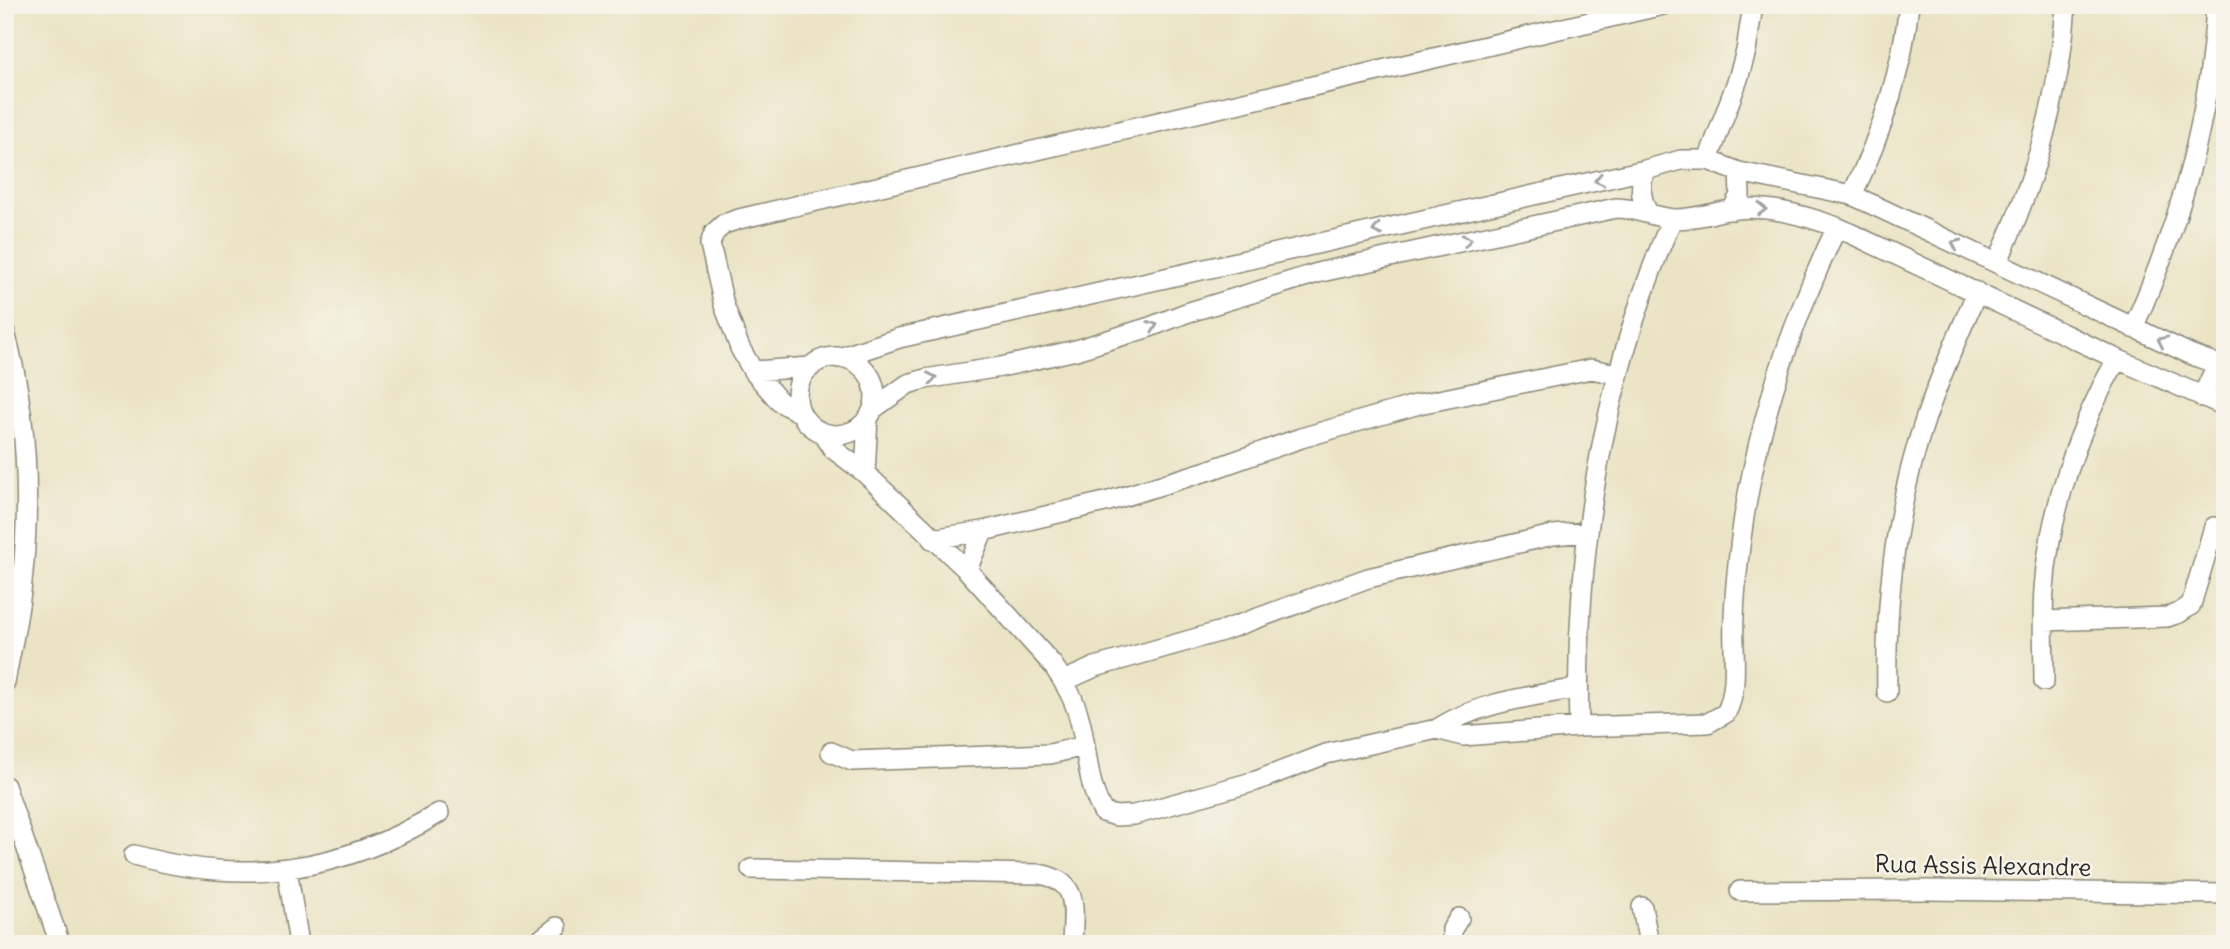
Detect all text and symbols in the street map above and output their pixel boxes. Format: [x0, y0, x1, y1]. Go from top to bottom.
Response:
one-way arrow [1593, 172, 1605, 186]
one-way arrow [1757, 202, 1768, 217]
one-way arrow [1371, 222, 1383, 236]
one-way arrow [1461, 234, 1473, 249]
one-way arrow [1951, 238, 1963, 252]
one-way arrow [1147, 320, 1159, 334]
one-way arrow [2157, 335, 2169, 349]
one-way arrow [926, 371, 938, 386]
street label: Rua Assis Alexandre [1874, 848, 2092, 882]

